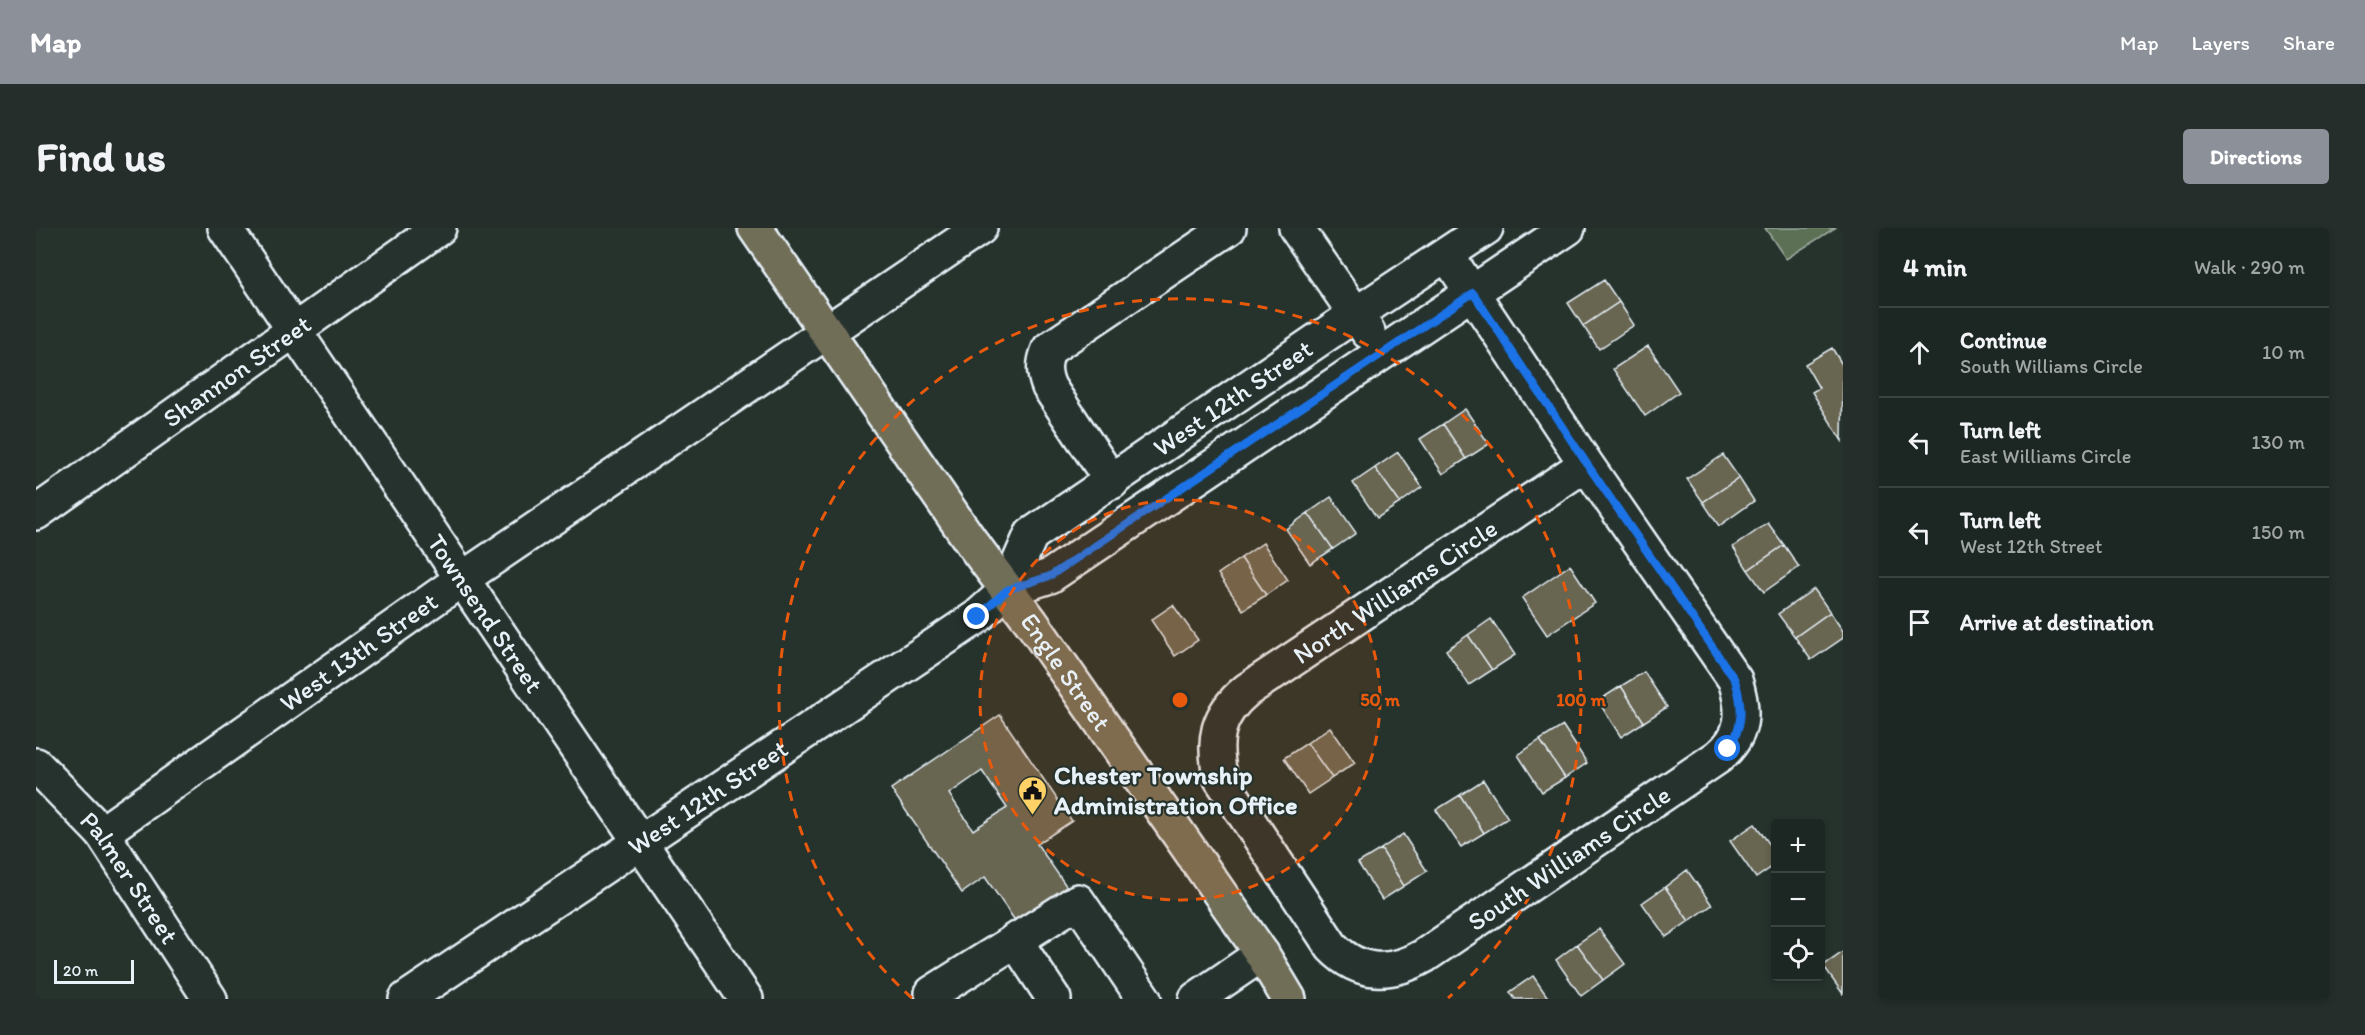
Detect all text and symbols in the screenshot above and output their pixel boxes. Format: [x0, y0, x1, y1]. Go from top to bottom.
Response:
text: Map [30, 25, 81, 59]
text: Map [2120, 30, 2159, 55]
text: Layers [2192, 30, 2250, 55]
text: Share [2283, 30, 2335, 55]
button: Directions [2183, 129, 2329, 184]
text: Find us [36, 131, 166, 182]
text: 4 min [1903, 251, 1967, 283]
text: Walk · 290 m [2194, 255, 2305, 279]
street label: Shannon Street [157, 308, 317, 434]
text: Continue [1960, 327, 2047, 354]
street label: West 12th Street [1147, 332, 1319, 463]
icon: ahead [1903, 336, 1936, 369]
text: 10 m [2262, 340, 2305, 364]
text: South Williams Circle [1960, 354, 2143, 378]
text: Turn left [1960, 417, 2041, 444]
icon: left [1903, 426, 1936, 459]
text: 130 m [2251, 430, 2305, 454]
text: East Williams Circle [1960, 444, 2131, 468]
text: Turn left [1960, 507, 2041, 534]
street label: North Williams Circle [1287, 512, 1503, 671]
icon: left [1903, 516, 1936, 549]
text: 150 m [2252, 520, 2305, 544]
street label: Townsend Street [420, 528, 550, 699]
text: West 12th Street [1960, 534, 2103, 558]
street label: West 13th Street [273, 585, 444, 719]
route end [963, 603, 989, 629]
street label: Engle Street [1014, 606, 1118, 737]
icon: arrive [1903, 606, 1936, 639]
text: Arrive at destination [1960, 609, 2154, 636]
text: 50 m [1360, 689, 1401, 711]
text: 100 m [1556, 689, 1607, 711]
centre of rings [1170, 690, 1190, 710]
street label: West 12th Street [622, 732, 794, 862]
route start [1714, 735, 1740, 761]
place label: Chester Township Administration Office [1053, 759, 1298, 821]
public building icon: Chester Township Administration Office [1017, 774, 1049, 816]
street label: South Williams Circle [1462, 778, 1676, 938]
street label: Palmer Street [73, 804, 186, 950]
map controls [1771, 819, 1825, 981]
button: + [1771, 819, 1825, 873]
button: − [1771, 873, 1825, 927]
button: locate [1771, 927, 1825, 981]
scale bar [54, 957, 134, 984]
text: 20 m [63, 961, 98, 980]

